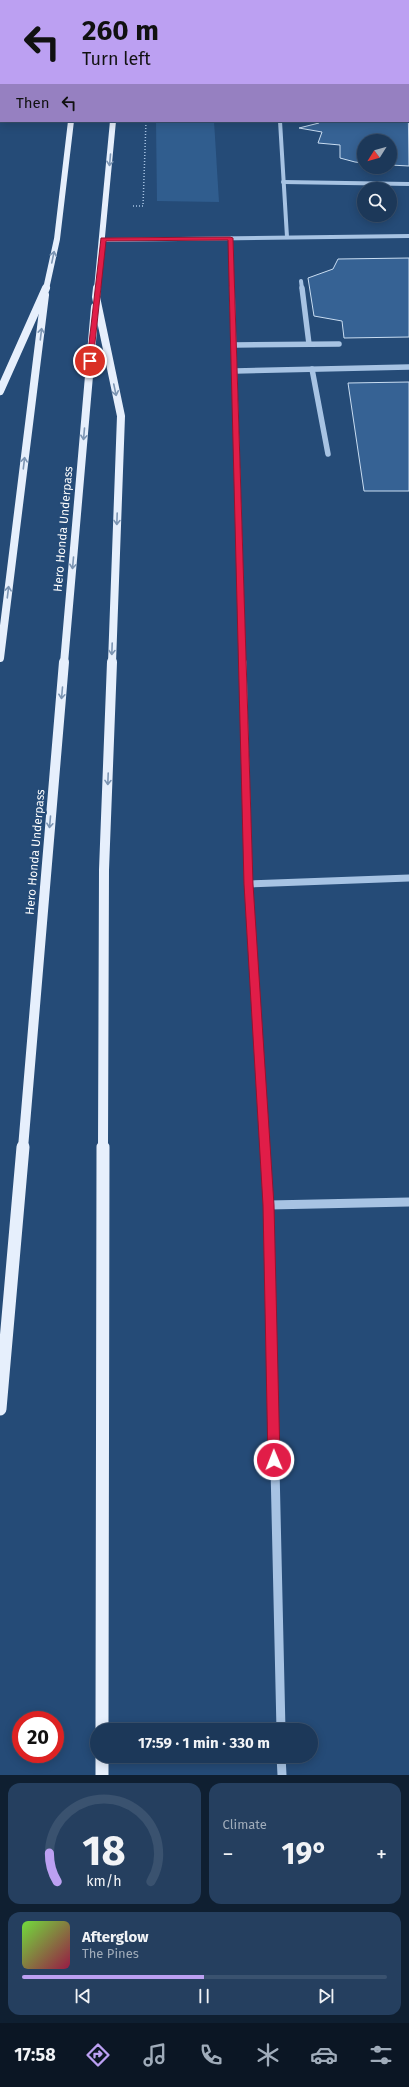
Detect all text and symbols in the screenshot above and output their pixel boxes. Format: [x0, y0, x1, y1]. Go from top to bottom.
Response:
text: 260 m [82, 14, 159, 47]
icon: left [16, 16, 68, 68]
text: Turn left [82, 48, 151, 70]
icon: left [58, 92, 80, 114]
text: Then [16, 94, 50, 112]
north arrow [357, 134, 397, 174]
map controls [357, 134, 397, 222]
one-way arrow [106, 153, 113, 166]
button: search [357, 182, 397, 222]
one-way arrow [50, 251, 58, 264]
one-way arrow [37, 327, 44, 340]
pin [73, 344, 107, 378]
icon: arrive [79, 350, 101, 372]
one-way arrow [112, 383, 120, 396]
one-way arrow [80, 427, 87, 440]
one-way arrow [21, 456, 28, 469]
street label: Hero Honda Underpass [51, 465, 76, 592]
one-way arrow [113, 512, 121, 525]
one-way arrow [69, 556, 76, 569]
one-way arrow [4, 585, 12, 598]
one-way arrow [109, 642, 116, 655]
one-way arrow [58, 686, 65, 699]
one-way arrow [104, 772, 111, 785]
street label: Hero Honda Underpass [23, 788, 48, 915]
one-way arrow [47, 815, 54, 828]
position arrow [253, 1439, 295, 1481]
speed limit sign: 20 [12, 1711, 64, 1763]
text: 17:59 · 1 min · 330 m [138, 1734, 270, 1752]
text: Climate [223, 1817, 267, 1832]
text: 18 [83, 1825, 126, 1875]
text: 19° [282, 1836, 328, 1872]
text: − [223, 1841, 234, 1868]
text: + [376, 1841, 387, 1868]
text: km/h [87, 1872, 122, 1889]
text: Afterglow [82, 1928, 148, 1946]
text: The Pines [82, 1946, 139, 1961]
icon: previous [72, 1985, 94, 2007]
icon: pause [193, 1985, 215, 2007]
icon: next [315, 1985, 337, 2007]
icon: directions [84, 2041, 112, 2069]
icon: music [141, 2041, 169, 2069]
icon: phone [197, 2041, 225, 2069]
icon: climate [254, 2041, 282, 2069]
icon: car [310, 2041, 338, 2069]
icon: filters [367, 2041, 395, 2069]
text: 17:58 [14, 2044, 56, 2066]

